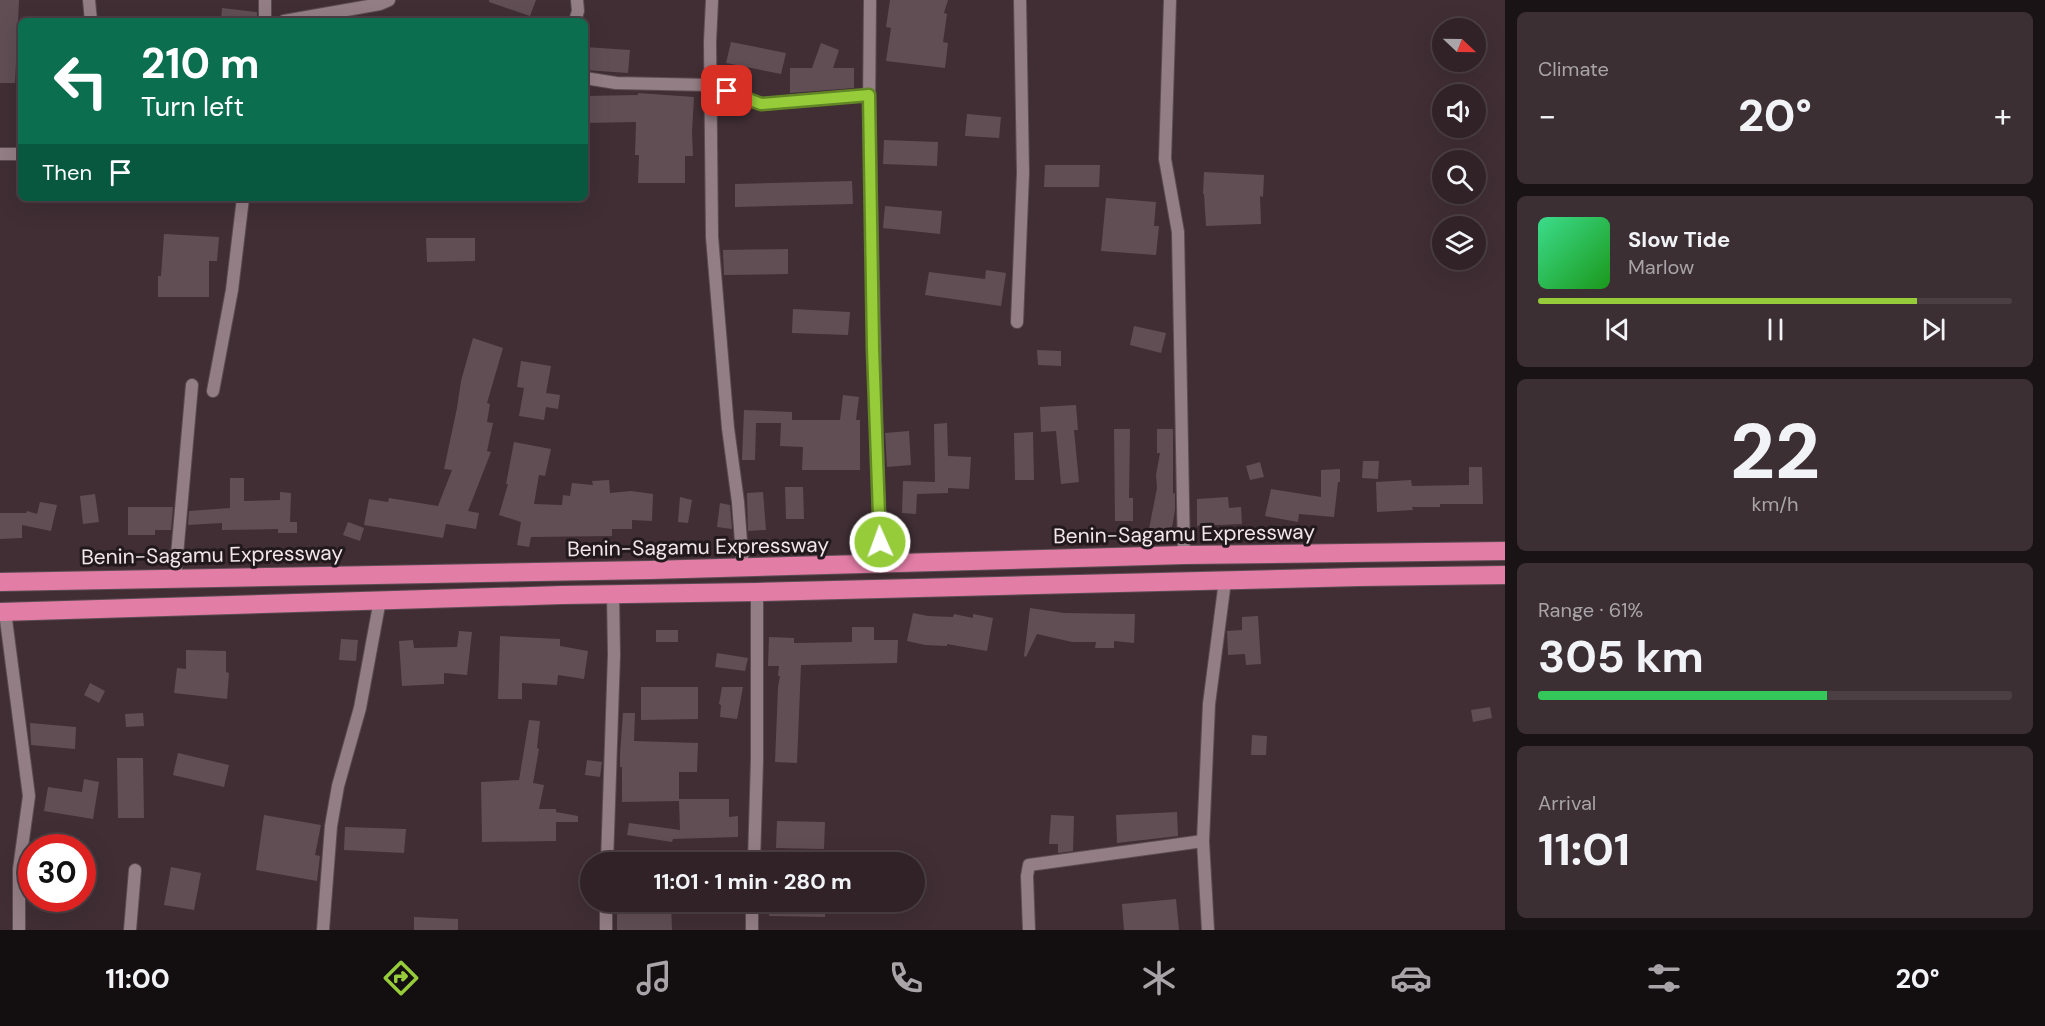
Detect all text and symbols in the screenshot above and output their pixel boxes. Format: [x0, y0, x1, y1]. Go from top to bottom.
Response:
north arrow [1432, 18, 1486, 72]
map controls [1432, 18, 1486, 270]
text: 210 m [141, 36, 259, 91]
icon: left [42, 42, 120, 120]
text: Climate [1538, 56, 1609, 82]
pin [701, 65, 752, 116]
icon: arrive [710, 74, 743, 107]
button: sound [1432, 84, 1486, 138]
text: 20° [1738, 86, 1812, 145]
text: Turn left [141, 89, 244, 124]
text: − [1538, 94, 1556, 137]
text: + [1994, 94, 2012, 137]
button: search [1432, 150, 1486, 204]
icon: arrive [104, 156, 137, 189]
text: Then [42, 158, 92, 187]
button: layers [1432, 216, 1486, 270]
text: Slow Tide [1628, 225, 1730, 254]
text: Marlow [1628, 254, 1694, 280]
icon: previous [1601, 313, 1634, 346]
icon: pause [1759, 313, 1792, 346]
icon: next [1917, 313, 1950, 346]
text: 22 [1730, 401, 1820, 502]
text: km/h [1751, 491, 1799, 517]
position arrow [848, 510, 912, 574]
street label: Benin-Sagamu Expressway [1053, 518, 1316, 550]
street label: Benin-Sagamu Expressway [567, 531, 830, 563]
street label: Benin-Sagamu Expressway [81, 539, 344, 571]
text: Range · 61% [1538, 597, 1643, 623]
text: 305 km [1538, 627, 1704, 686]
text: Arrival [1538, 790, 1596, 816]
text: 11:01 [1538, 820, 1630, 879]
speed limit sign: 30 [18, 834, 96, 912]
text: 11:01 · 1 min · 280 m [653, 867, 852, 896]
icon: directions [380, 957, 422, 999]
icon: music [633, 957, 675, 999]
icon: phone [885, 957, 927, 999]
icon: climate [1138, 957, 1180, 999]
icon: car [1390, 957, 1432, 999]
icon: filters [1643, 957, 1685, 999]
text: 11:00 [105, 961, 170, 996]
text: 20° [1895, 961, 1940, 996]

